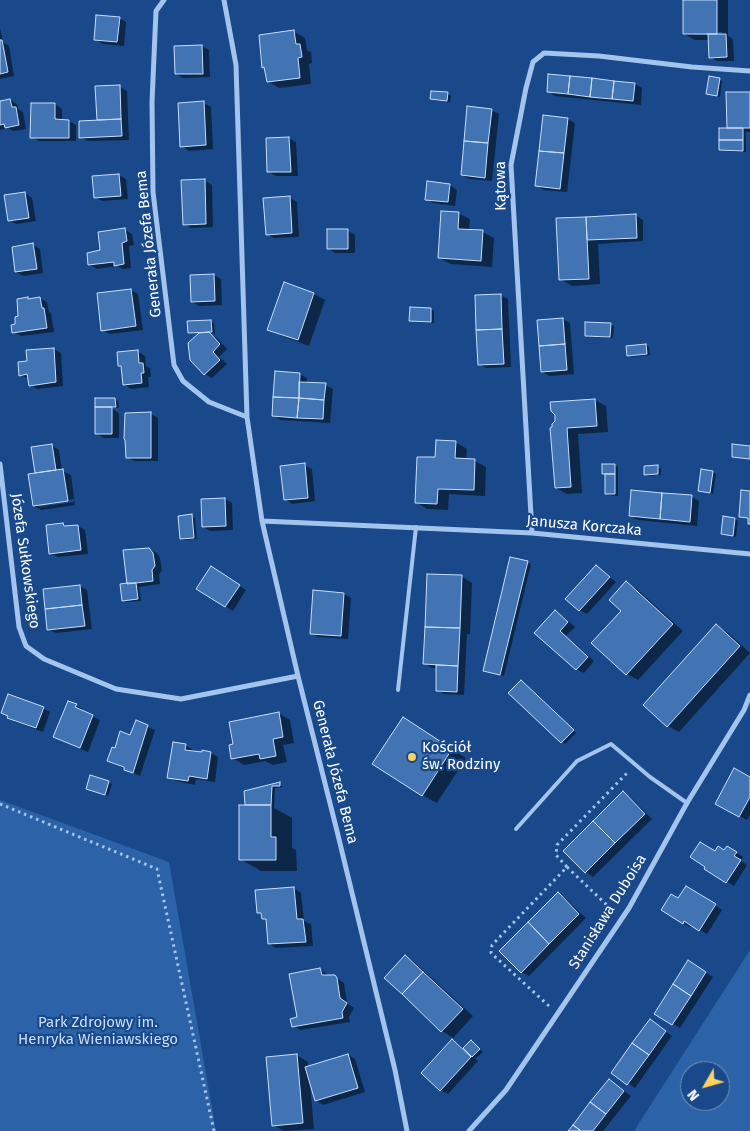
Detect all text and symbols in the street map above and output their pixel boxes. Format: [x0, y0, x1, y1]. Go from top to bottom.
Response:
street label: Kątowa [492, 161, 510, 211]
street label: Generała Józefa Bema [132, 170, 166, 318]
street label: Józefa Sułkowskiego [7, 492, 43, 630]
street label: Janusza Korczaka [526, 512, 642, 540]
street label: Generała Józefa Bema [308, 698, 362, 846]
place label: Kościół św. Rodziny [422, 739, 500, 774]
marker: Kościół św. Rodziny [406, 751, 418, 763]
street label: Stanisława Duboisa [565, 851, 651, 973]
park label: Park Zdrojowy im. Henryka Wieniawskiego [18, 1014, 178, 1049]
north arrow [680, 1061, 730, 1111]
text: N [684, 1086, 703, 1104]

